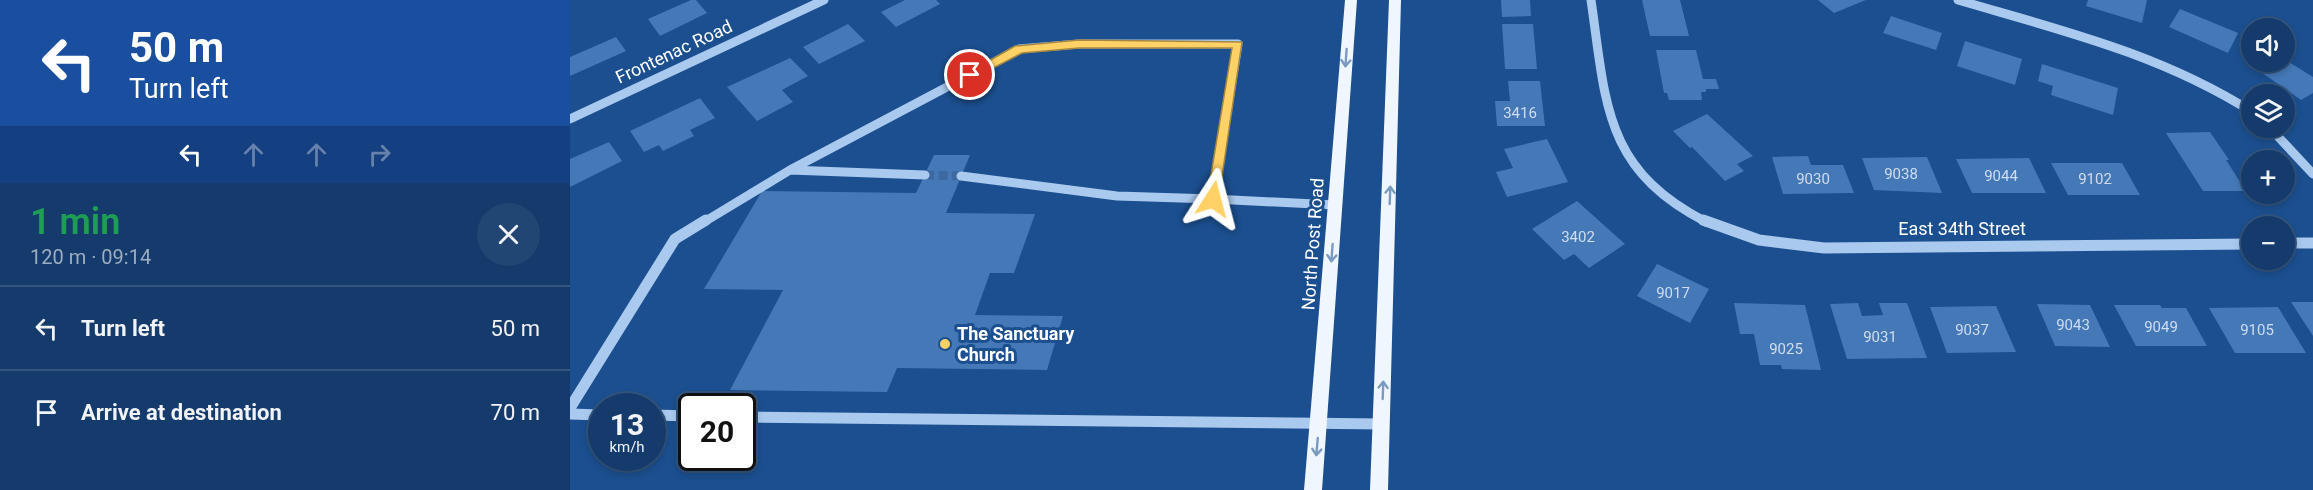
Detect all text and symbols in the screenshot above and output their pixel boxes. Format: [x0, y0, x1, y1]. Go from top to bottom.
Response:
street label: Frontenac Road [612, 15, 735, 88]
map controls [2241, 18, 2295, 270]
button: sound [2241, 18, 2295, 72]
text: 50 m [129, 23, 224, 72]
icon: left [30, 24, 108, 102]
one-way arrow [1340, 48, 1351, 68]
pin [944, 49, 995, 100]
icon: arrive [953, 58, 986, 91]
text: Turn left [129, 73, 229, 105]
button: layers [2241, 84, 2295, 138]
house number: 3416 [1503, 104, 1537, 122]
icon: left [174, 138, 207, 171]
icon: ahead [237, 138, 270, 171]
icon: ahead [300, 138, 333, 171]
icon: right [363, 138, 396, 171]
button: + [2241, 150, 2295, 204]
house number: 9038 [1884, 165, 1918, 183]
position arrow [1181, 167, 1245, 231]
house number: 9044 [1984, 167, 2018, 185]
house number: 9030 [1796, 170, 1830, 188]
house number: 9102 [2078, 170, 2112, 188]
street label: North Post Road [1297, 177, 1328, 311]
one-way arrow [1384, 185, 1395, 205]
text: 1 min [30, 201, 120, 243]
button: close [477, 203, 540, 266]
button: − [2241, 216, 2295, 270]
street label: East 34th Street [1898, 218, 2026, 239]
house number: 3402 [1561, 228, 1595, 246]
one-way arrow [1326, 242, 1337, 262]
text: 120 m · 09:14 [30, 245, 151, 269]
house number: 9017 [1656, 284, 1690, 302]
icon: left [30, 312, 63, 345]
text: Turn left [81, 316, 165, 341]
text: 50 m [491, 316, 540, 341]
house number: 9043 [2056, 316, 2090, 334]
house number: 9049 [2144, 318, 2178, 336]
house number: 9037 [1955, 321, 1989, 339]
house number: 9105 [2240, 321, 2274, 339]
place label: The Sanctuary Church [957, 323, 1075, 365]
house number: 9031 [1863, 328, 1897, 346]
marker: The Sanctuary Church [938, 337, 952, 351]
house number: 9025 [1769, 340, 1803, 358]
one-way arrow [1377, 380, 1389, 400]
speed limit sign: 20 [678, 393, 756, 471]
icon: arrive [30, 396, 63, 429]
text: Arrive at destination [81, 400, 282, 425]
text: 70 m [491, 400, 540, 425]
text: 13 [610, 407, 644, 442]
one-way arrow [1311, 437, 1322, 457]
text: km/h [609, 438, 645, 456]

